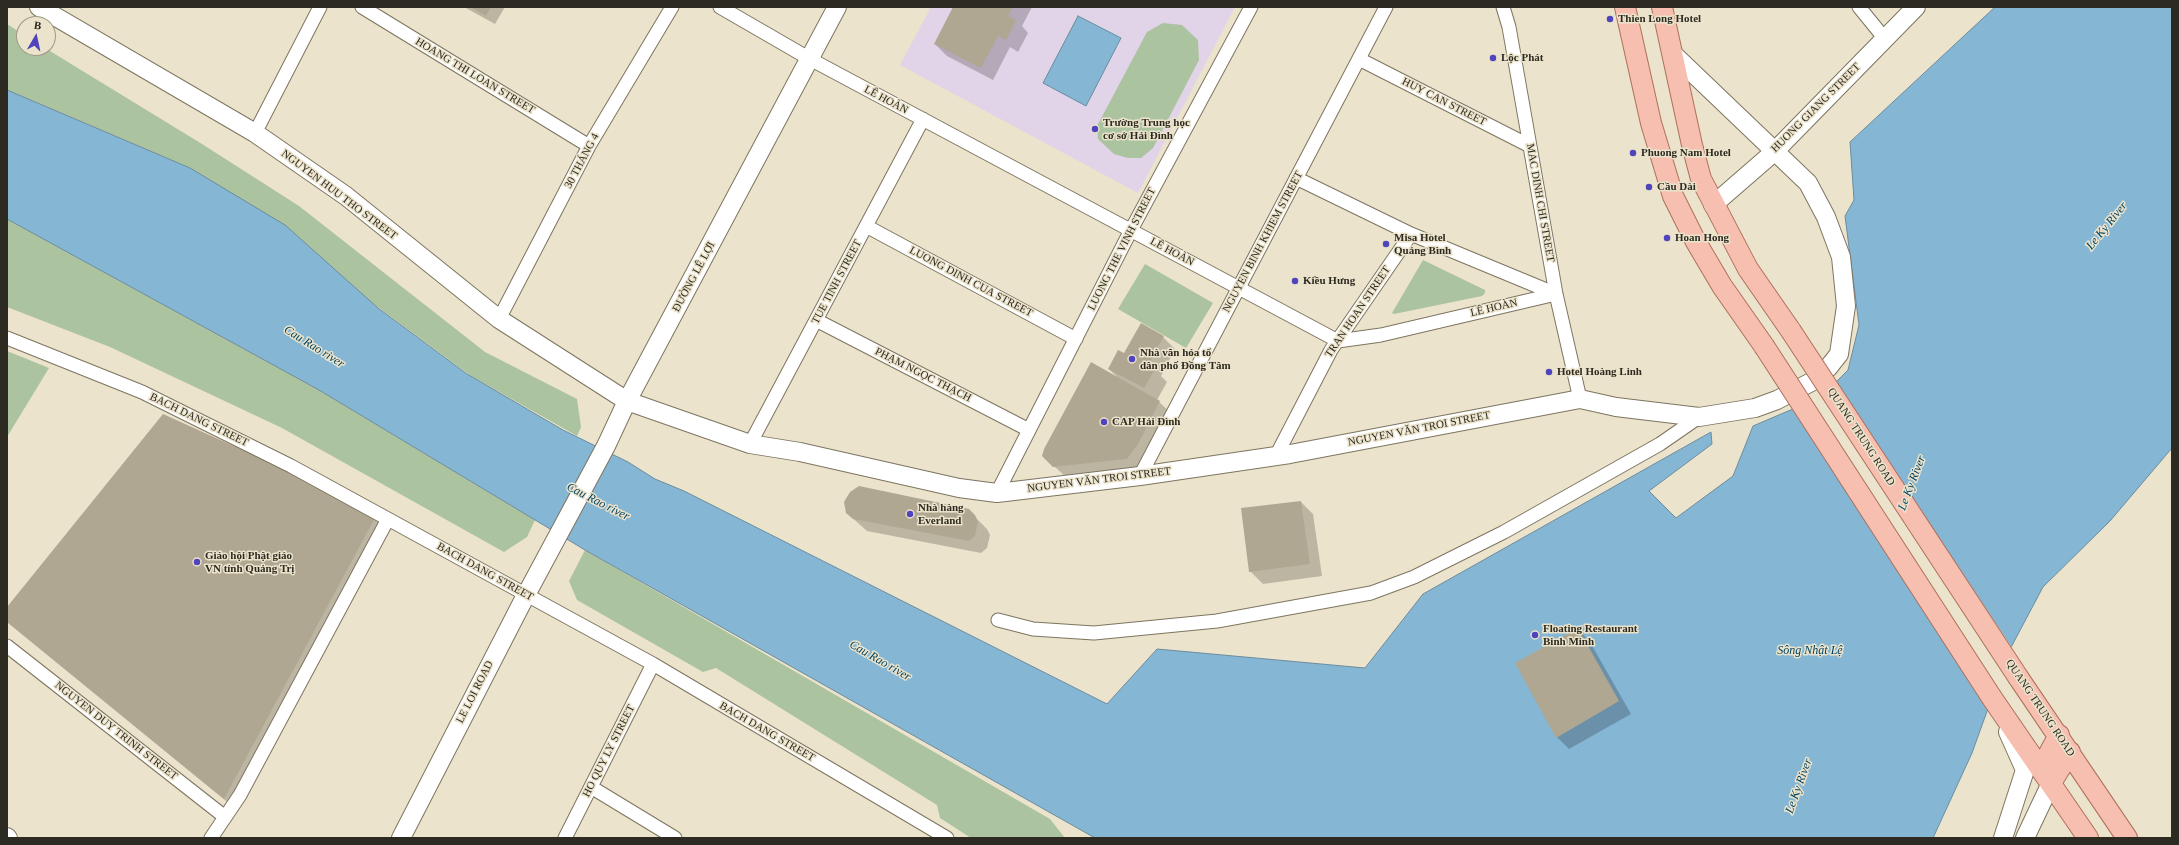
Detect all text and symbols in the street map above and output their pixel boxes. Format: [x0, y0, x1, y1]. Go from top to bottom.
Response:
place label: Thien Long Hotel [1618, 12, 1701, 26]
marker: Thien Long Hotel [1605, 14, 1615, 24]
north arrow [16, 16, 56, 56]
text: B [33, 19, 42, 32]
street label: HOANG THI LOAN STREET [413, 35, 537, 117]
place label: Lộc Phát [1501, 51, 1543, 65]
marker: Lộc Phát [1488, 53, 1498, 63]
street label: HUONG GIANG STREET [1769, 61, 1863, 155]
street label: HUY CAN STREET [1400, 75, 1488, 129]
street label: LÊ HOÀN [862, 83, 910, 117]
place label: Trường Trung học cơ sở Hải Đình [1103, 116, 1190, 142]
marker: Trường Trung học cơ sở Hải Đình [1090, 124, 1100, 134]
street label: 30 THÁNG 4 [562, 131, 602, 191]
street label: MAC DINH CHI STREET [1523, 143, 1557, 263]
place label: Phuong Nam Hotel [1641, 146, 1731, 160]
street label: NGUYEN HUU THO STREET [279, 147, 399, 243]
marker: Phuong Nam Hotel [1628, 148, 1638, 158]
street label: NGUYEN BINH KHIEM STREET [1220, 169, 1306, 315]
place label: Cầu Dài [1657, 180, 1696, 194]
marker: Cầu Dài [1644, 182, 1654, 192]
street label: LUONG THE VINH STREET [1085, 185, 1159, 313]
water label: Le Ky River [2083, 199, 2131, 253]
place label: Misa Hotel Quảng Bình [1394, 231, 1451, 257]
place label: Hoan Hong [1675, 231, 1729, 245]
marker: Hoan Hong [1662, 233, 1672, 243]
street label: LÊ HOÀN [1148, 235, 1196, 269]
street label: TUE TINH STREET [809, 238, 865, 326]
marker: Misa Hotel Quảng Bình [1381, 239, 1391, 249]
street label: ĐƯỜNG LÊ LỢI [670, 240, 718, 314]
street label: LUONG DINH CUA STREET [907, 244, 1035, 320]
street label: TRAN HOAN STREET [1322, 264, 1394, 360]
place label: Kiều Hưng [1303, 274, 1355, 288]
marker: Kiều Hưng [1290, 276, 1300, 286]
street label: LÊ HOÀN [1469, 296, 1519, 320]
water label: Cau Rao river [281, 323, 347, 371]
street label: PHẠM NGỌC THẠCH [873, 345, 973, 405]
place label: Nhà văn hóa tổ dân phố Đồng Tâm [1140, 346, 1231, 372]
marker: Nhà văn hóa tổ dân phố Đồng Tâm [1127, 354, 1137, 364]
place label: Hotel Hoàng Linh [1557, 365, 1642, 379]
marker: Hotel Hoàng Linh [1544, 367, 1554, 377]
street label: QUANG TRUNG ROAD [1824, 385, 1898, 489]
street label: BACH DANG STREET [147, 390, 251, 450]
street label: NGUYEN VĂN TROI STREET [1347, 409, 1491, 449]
place label: CAP Hải Đình [1112, 415, 1180, 429]
marker: CAP Hải Đình [1099, 417, 1109, 427]
water label: Le Ky River [1895, 454, 1929, 512]
street label: NGUYEN VĂN TROI STREET [1026, 465, 1172, 495]
water label: Cau Rao river [564, 480, 632, 524]
place label: Nhà hàng Everland [918, 501, 964, 527]
marker: Nhà hàng Everland [905, 509, 915, 519]
street label: BACH DANG STREET [434, 540, 536, 604]
place label: Giáo hội Phật giáo VN tỉnh Quảng Trị [205, 549, 294, 575]
marker: Giáo hội Phật giáo VN tỉnh Quảng Trị [192, 557, 202, 567]
place label: Floating Restaurant Binh Minh [1543, 622, 1637, 648]
marker: Floating Restaurant Binh Minh [1530, 630, 1540, 640]
water label: Cau Rao river [847, 638, 913, 684]
water label: Sông Nhật Lệ [1777, 644, 1843, 658]
street label: QUANG TRUNG ROAD [2003, 657, 2077, 759]
street label: LE LOI ROAD [454, 659, 496, 725]
street label: NGUYEN DUY TRINH STREET [52, 679, 180, 783]
street label: BACH DANG STREET [717, 699, 817, 765]
street label: HO QUY LY STREET [580, 703, 638, 799]
water label: Le Ky River [1782, 757, 1816, 815]

